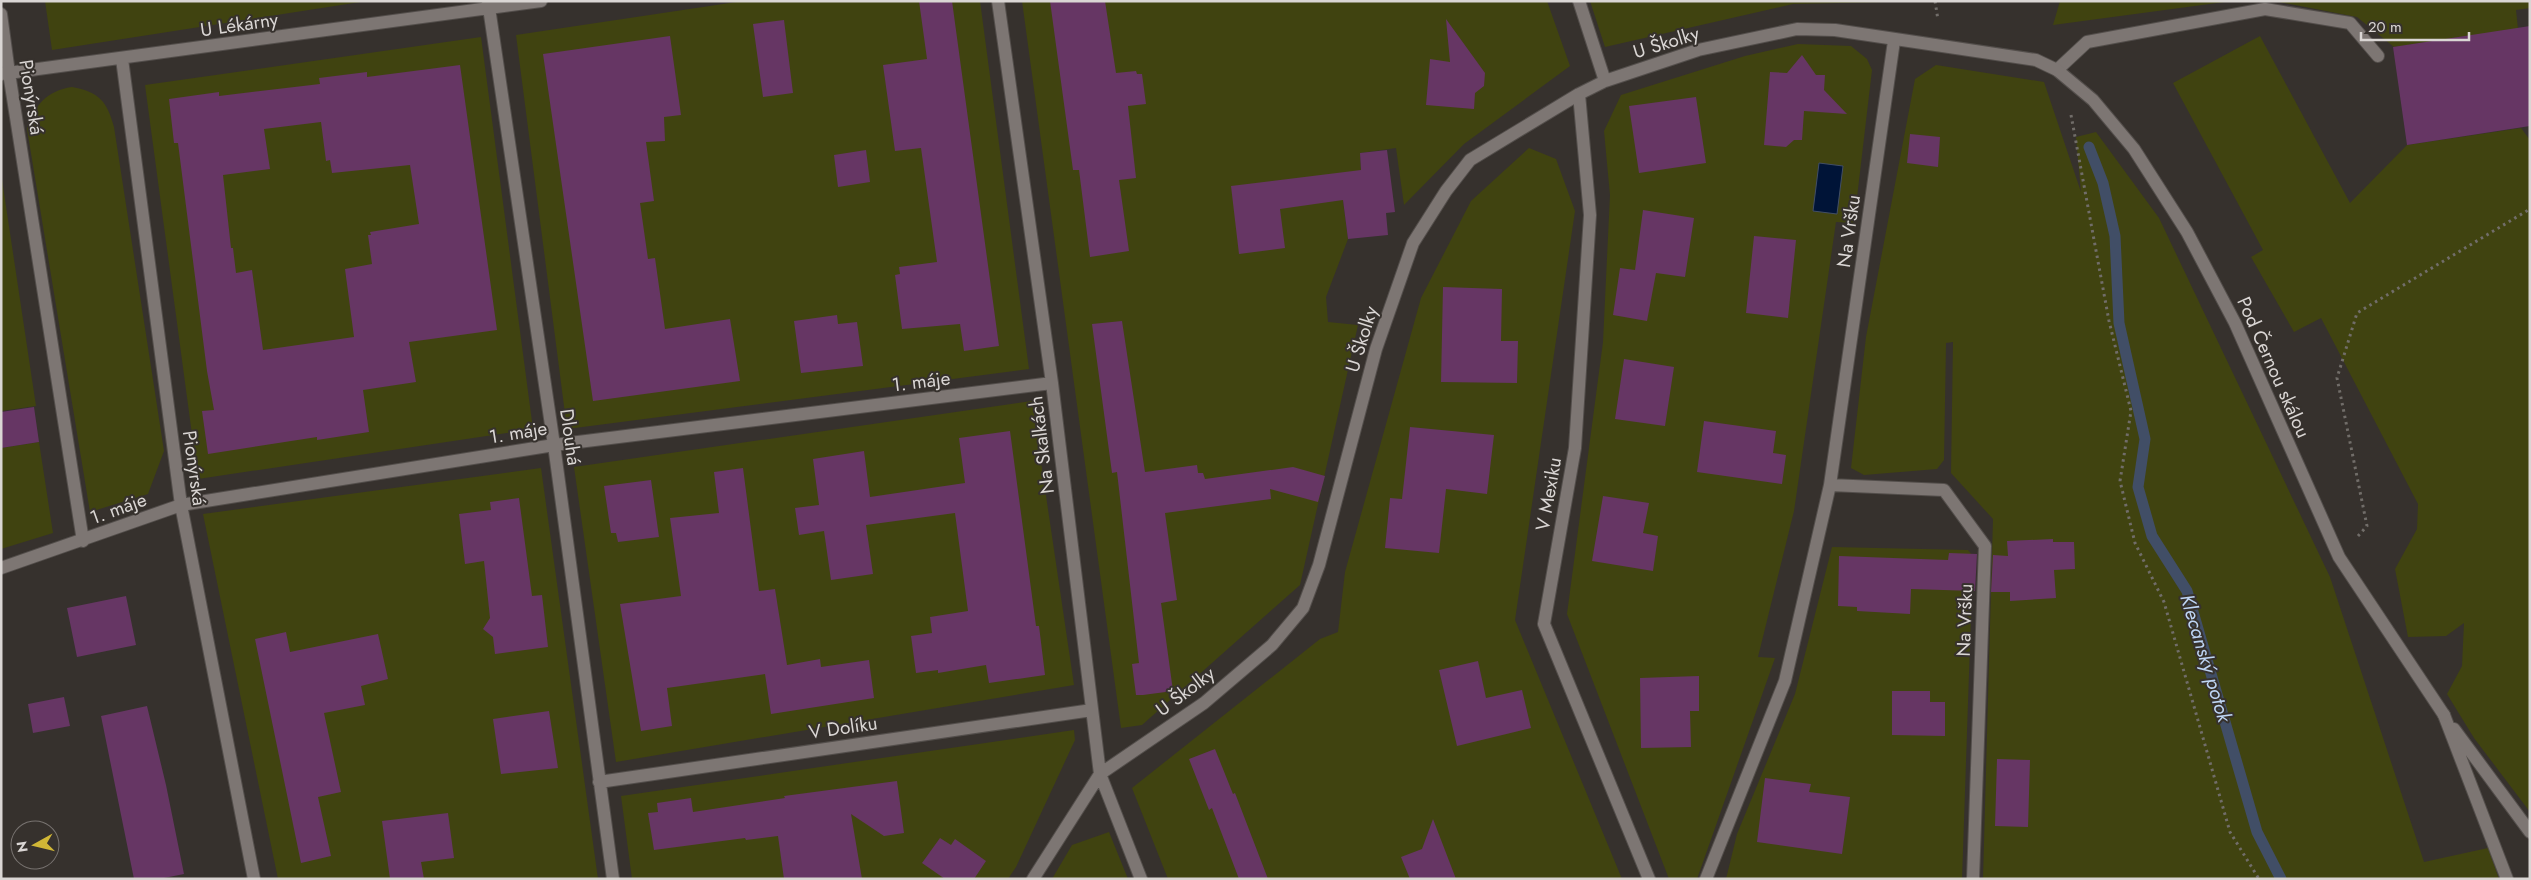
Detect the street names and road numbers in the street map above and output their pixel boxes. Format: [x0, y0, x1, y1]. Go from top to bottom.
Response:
street label: U Lékárny [198, 6, 280, 43]
street label: U Školky [1630, 19, 1703, 65]
street label: Pionýrská [12, 58, 51, 137]
street label: Na Vršku [1830, 193, 1867, 269]
street label: Pod Černou skálou [2230, 292, 2317, 442]
street label: U Školky [1339, 302, 1384, 376]
street label: 1. máje [890, 365, 952, 398]
street label: Na Skalkách [1022, 394, 1061, 495]
street label: Dlouhá [553, 407, 588, 467]
street label: 1. máje [487, 415, 549, 450]
street label: Pionýrská [176, 429, 213, 507]
street label: V Mexiku [1529, 455, 1568, 533]
street label: 1. máje [86, 486, 150, 531]
street label: Na Vršku [1950, 583, 1979, 657]
street label: U Školky [1150, 660, 1221, 723]
street label: V Dolíku [807, 709, 879, 746]

